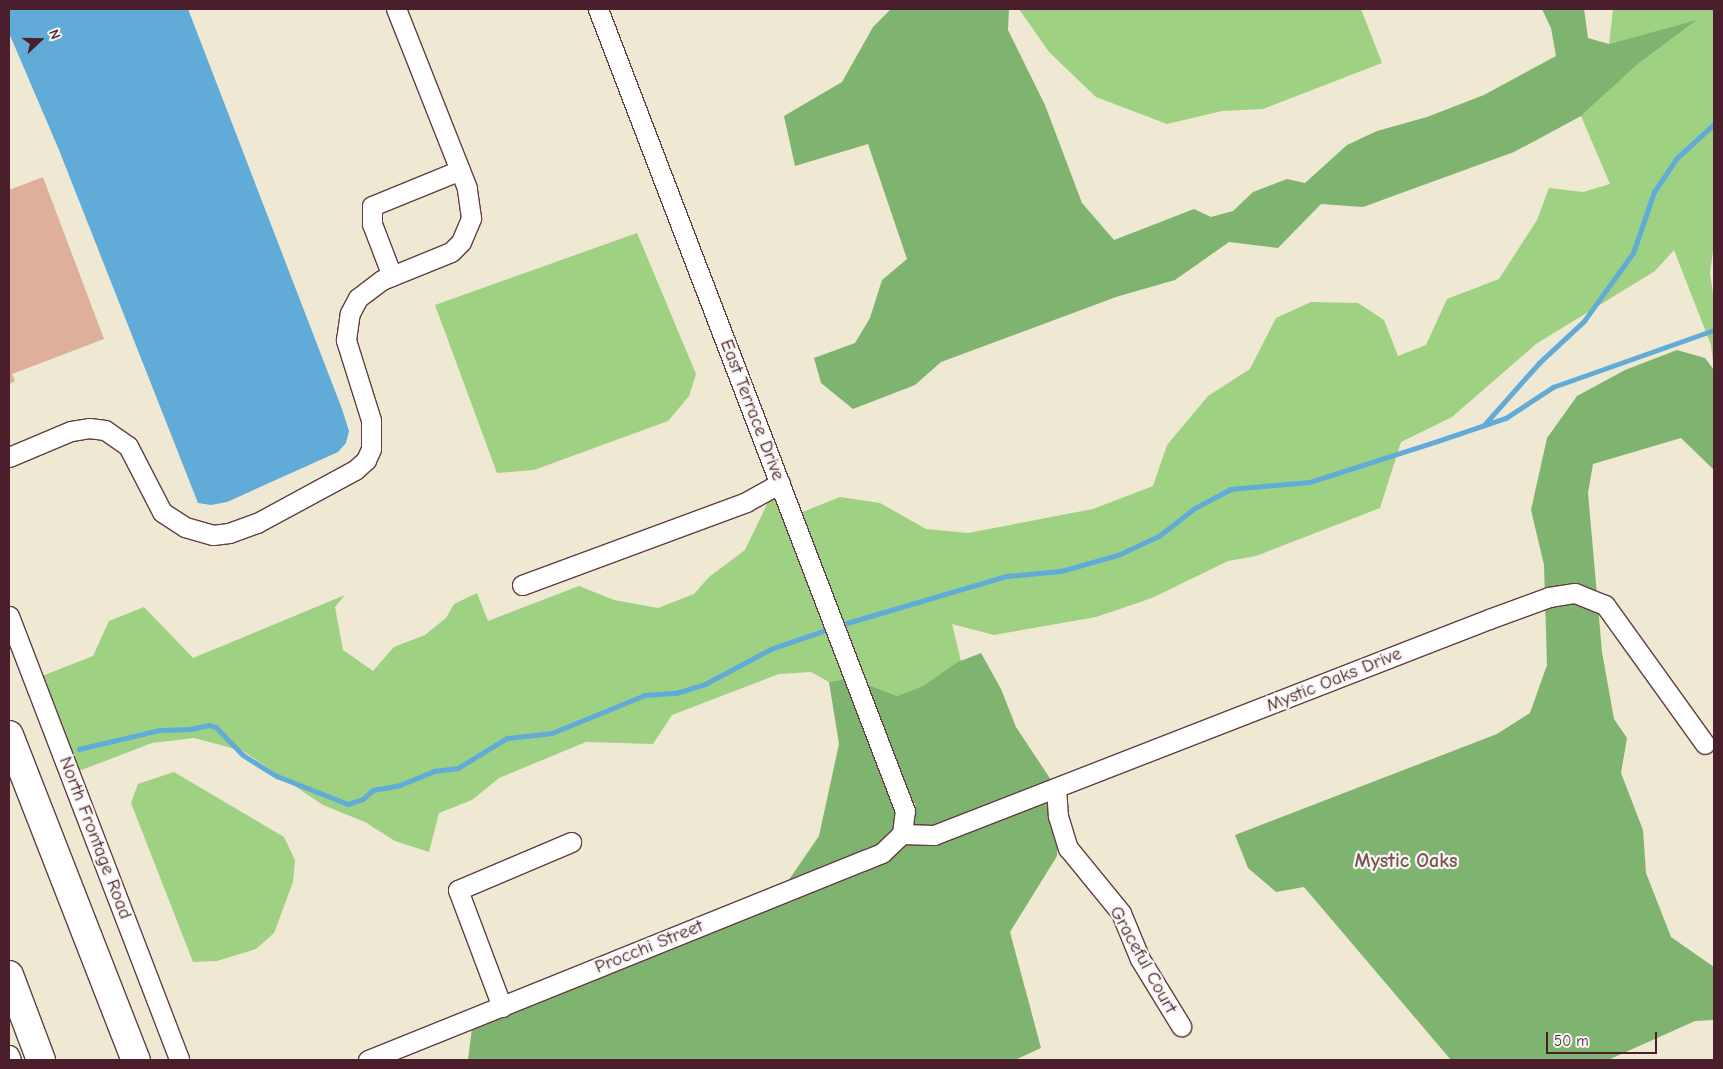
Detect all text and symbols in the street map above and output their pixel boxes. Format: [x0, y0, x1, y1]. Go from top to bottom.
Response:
north arrow [15, 15, 65, 65]
text: N [45, 27, 64, 42]
street label: East Terrace Drive [715, 336, 789, 484]
street label: Mystic Oaks Drive [1263, 642, 1405, 718]
street label: North Frontage Road [53, 753, 137, 923]
district label: Mystic Oaks [1355, 848, 1457, 872]
street label: Graceful Court [1104, 902, 1182, 1018]
street label: Procchi Street [592, 915, 706, 979]
scale bar [1548, 1022, 1659, 1054]
text: 50 m [1554, 1032, 1589, 1050]

